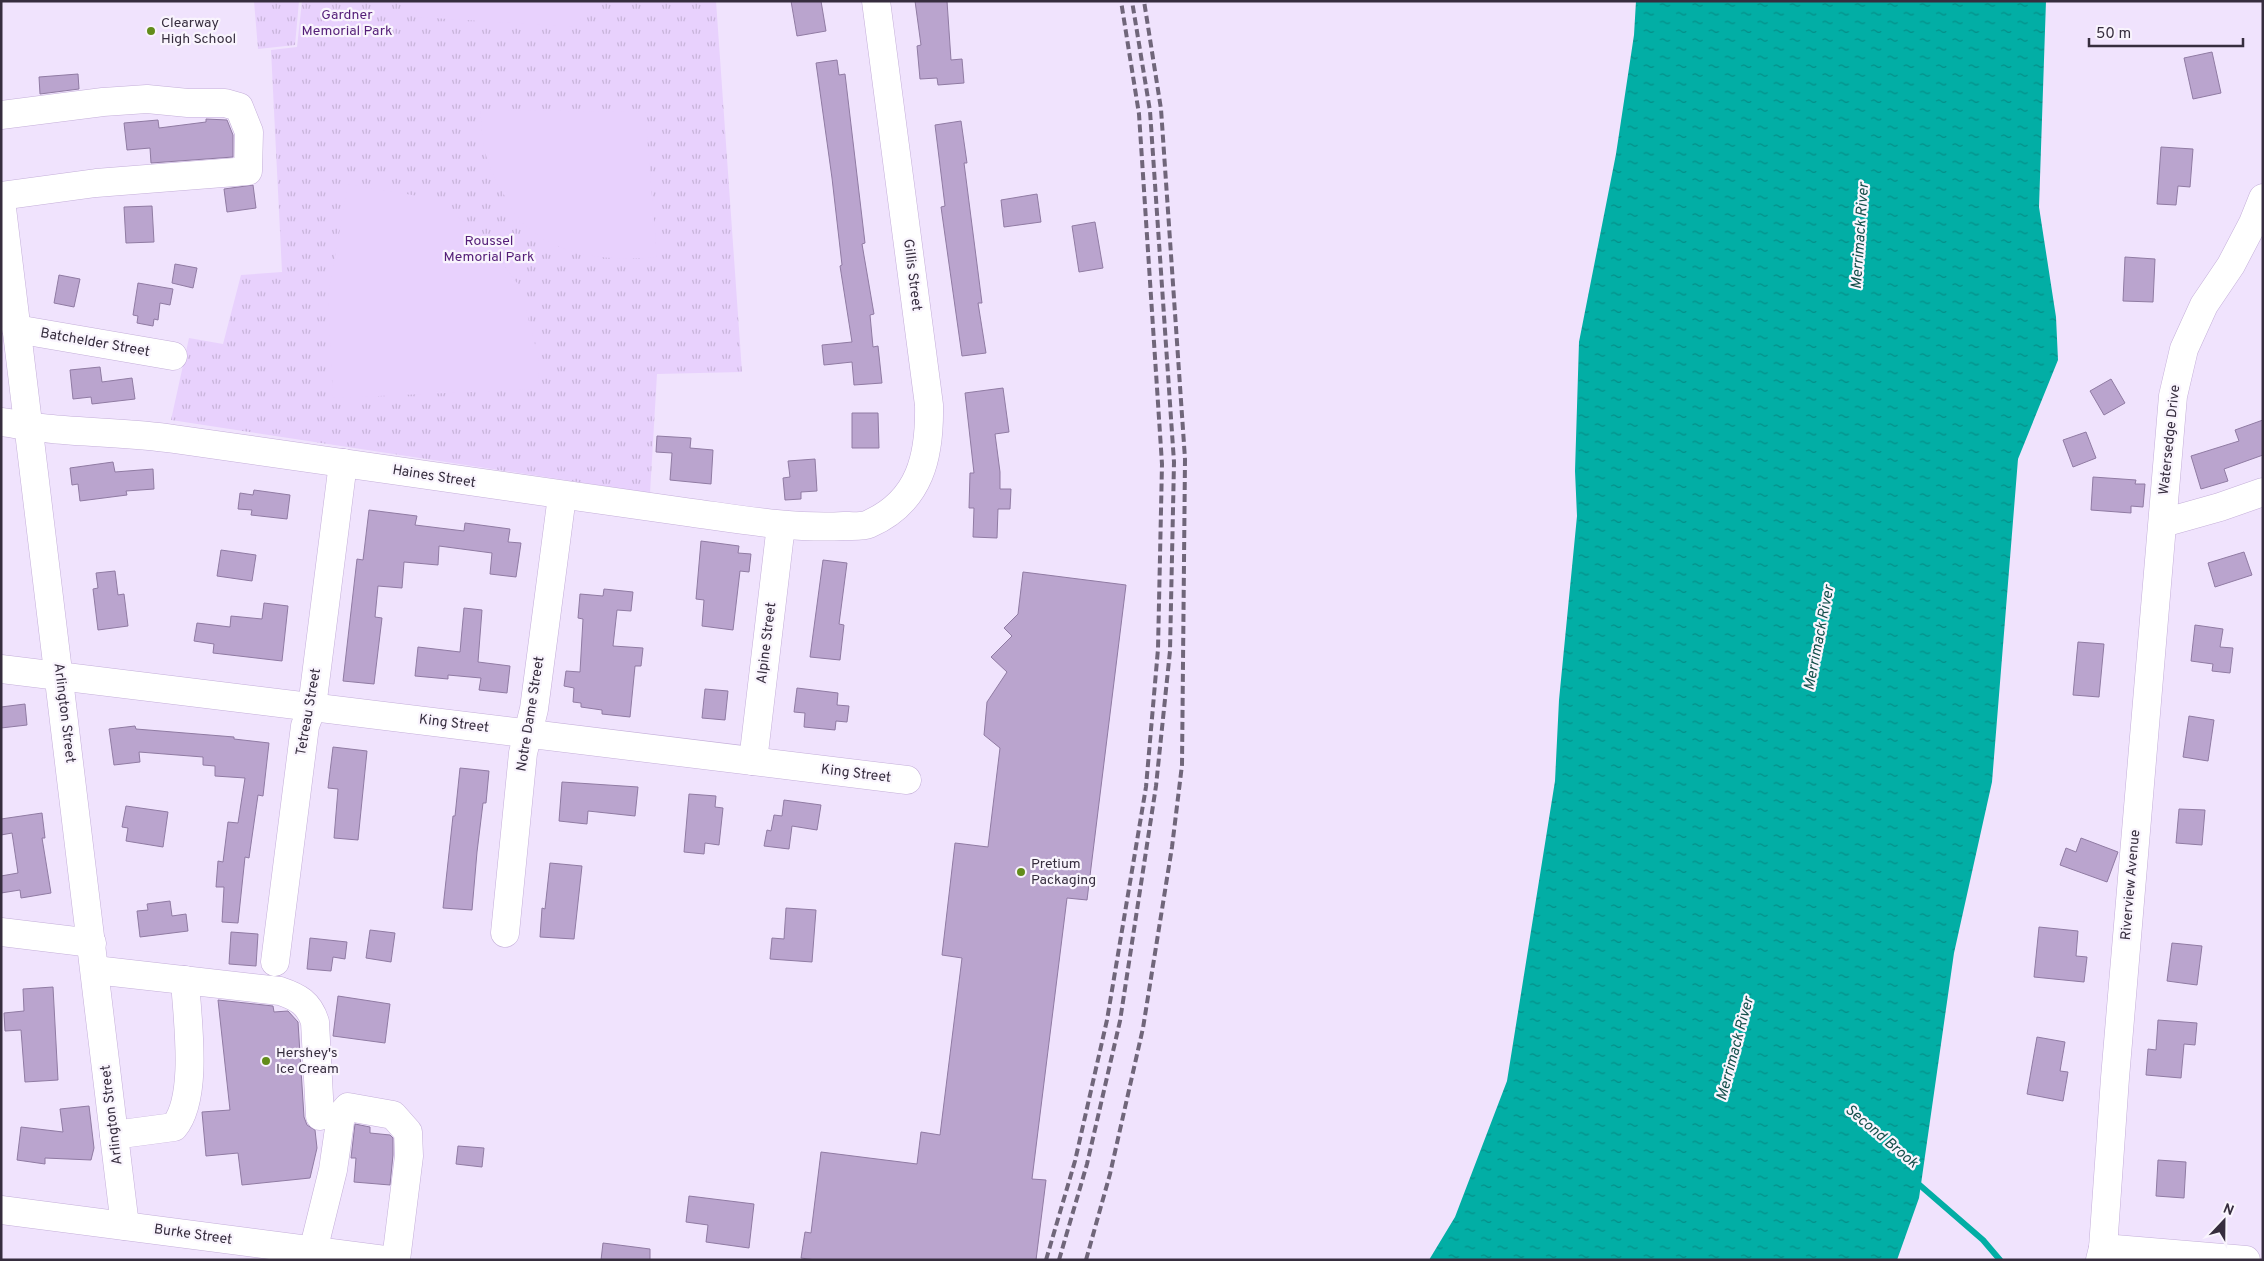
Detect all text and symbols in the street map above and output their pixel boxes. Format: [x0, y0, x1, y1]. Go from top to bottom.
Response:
park label: Gardner Memorial Park [302, 7, 392, 40]
place label: Clearway High School [161, 15, 236, 48]
scale bar [2089, 15, 2243, 47]
marker: Clearway High School [145, 25, 157, 37]
text: 50 m [2096, 25, 2131, 44]
water label: Merrimack River [1848, 181, 1874, 290]
park label: Roussel Memorial Park [444, 233, 534, 266]
street label: Gillis Street [899, 238, 925, 312]
street label: Batchelder Street [39, 325, 151, 361]
street label: Watersedge Drive [2156, 384, 2184, 496]
street label: Haines Street [391, 462, 477, 492]
water label: Merrimack River [1801, 583, 1840, 692]
street label: Alpine Street [754, 601, 780, 685]
street label: Notre Dame Street [513, 655, 549, 773]
street label: Arlington Street [49, 662, 79, 764]
street label: Tetreau Street [293, 667, 325, 757]
street label: King Street [418, 711, 490, 737]
street label: King Street [820, 761, 892, 787]
street label: Riverview Avenue [2118, 829, 2144, 941]
place label: Pretium Packaging [1031, 856, 1096, 889]
marker: Pretium Packaging [1015, 866, 1027, 878]
water label: Merrimack River [1713, 994, 1759, 1103]
place label: Hershey's Ice Cream [276, 1045, 339, 1078]
marker: Hershey's Ice Cream [260, 1055, 272, 1067]
street label: Arlington Street [97, 1064, 127, 1166]
water label: Second Brook [1841, 1101, 1922, 1173]
north arrow [2199, 1196, 2249, 1246]
text: N [2220, 1201, 2236, 1220]
street label: Burke Street [153, 1221, 233, 1249]

